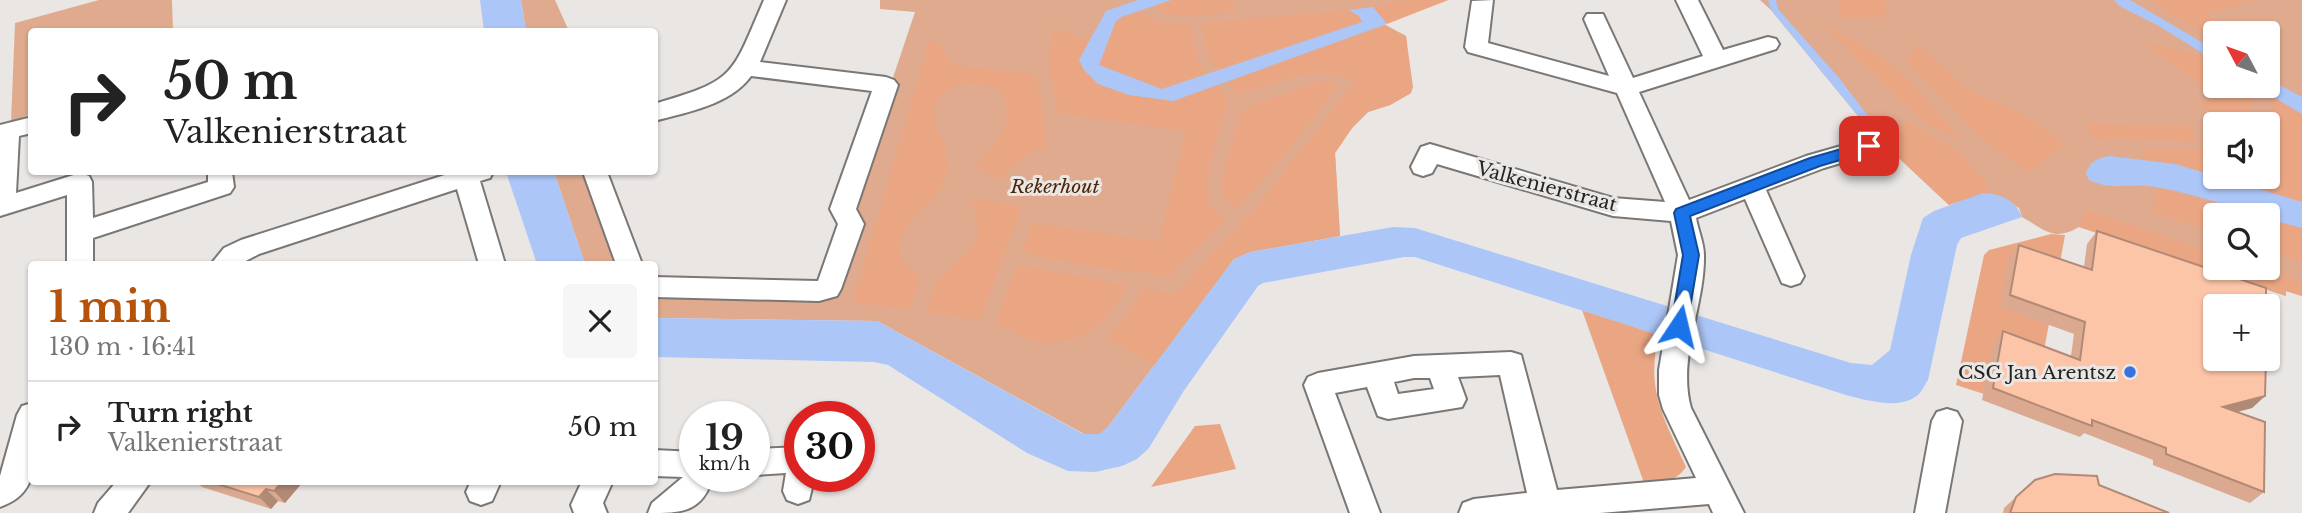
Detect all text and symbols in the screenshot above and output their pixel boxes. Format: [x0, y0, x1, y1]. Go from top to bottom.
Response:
north arrow [2203, 21, 2280, 98]
map controls [2203, 21, 2280, 371]
text: 50 m [164, 51, 297, 112]
icon: right [49, 56, 140, 147]
text: Valkenierstraat [164, 112, 407, 152]
button: sound [2203, 112, 2280, 189]
pin [1839, 116, 1899, 176]
icon: arrive [1850, 127, 1888, 165]
street label: Valkenierstraat [1473, 156, 1620, 216]
park label: Rekerhout [1009, 175, 1100, 198]
button: search [2203, 203, 2280, 280]
text: 1 min [49, 281, 171, 333]
button: close [563, 284, 637, 358]
position arrow [1642, 289, 1716, 363]
button: + [2203, 294, 2280, 371]
text: 130 m · 16:41 [49, 333, 196, 361]
place label: CSG Jan Arentsz [1958, 361, 2116, 384]
marker: CSG Jan Arentsz [2122, 364, 2138, 380]
text: Turn right [108, 397, 253, 429]
speed limit sign: 30 [784, 401, 875, 492]
icon: right [49, 408, 87, 446]
text: 50 m [568, 411, 637, 443]
text: 19 [705, 416, 744, 459]
text: Valkenierstraat [108, 429, 283, 457]
text: km/h [699, 453, 750, 475]

